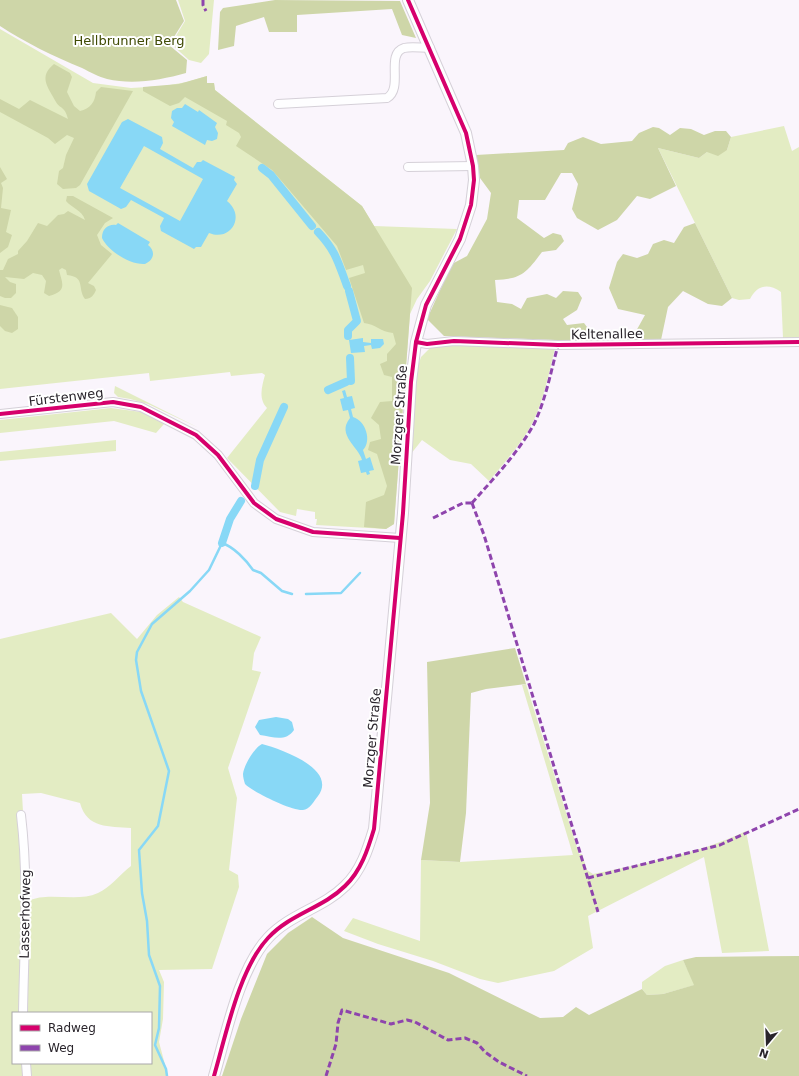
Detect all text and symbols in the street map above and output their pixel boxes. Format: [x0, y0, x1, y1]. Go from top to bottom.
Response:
park label: Hellbrunner Berg [73, 33, 185, 48]
street label: Keltenallee [571, 326, 643, 342]
street label: Morzger Straße [388, 365, 410, 465]
street label: Fürstenweg [28, 385, 104, 409]
street label: Morzger Straße [360, 688, 384, 788]
street label: Lasserhofweg [17, 869, 33, 959]
legend [12, 1012, 152, 1064]
text: Radweg [48, 1021, 96, 1035]
north arrow [747, 1024, 787, 1064]
text: Weg [48, 1041, 74, 1055]
text: N [757, 1045, 770, 1061]

